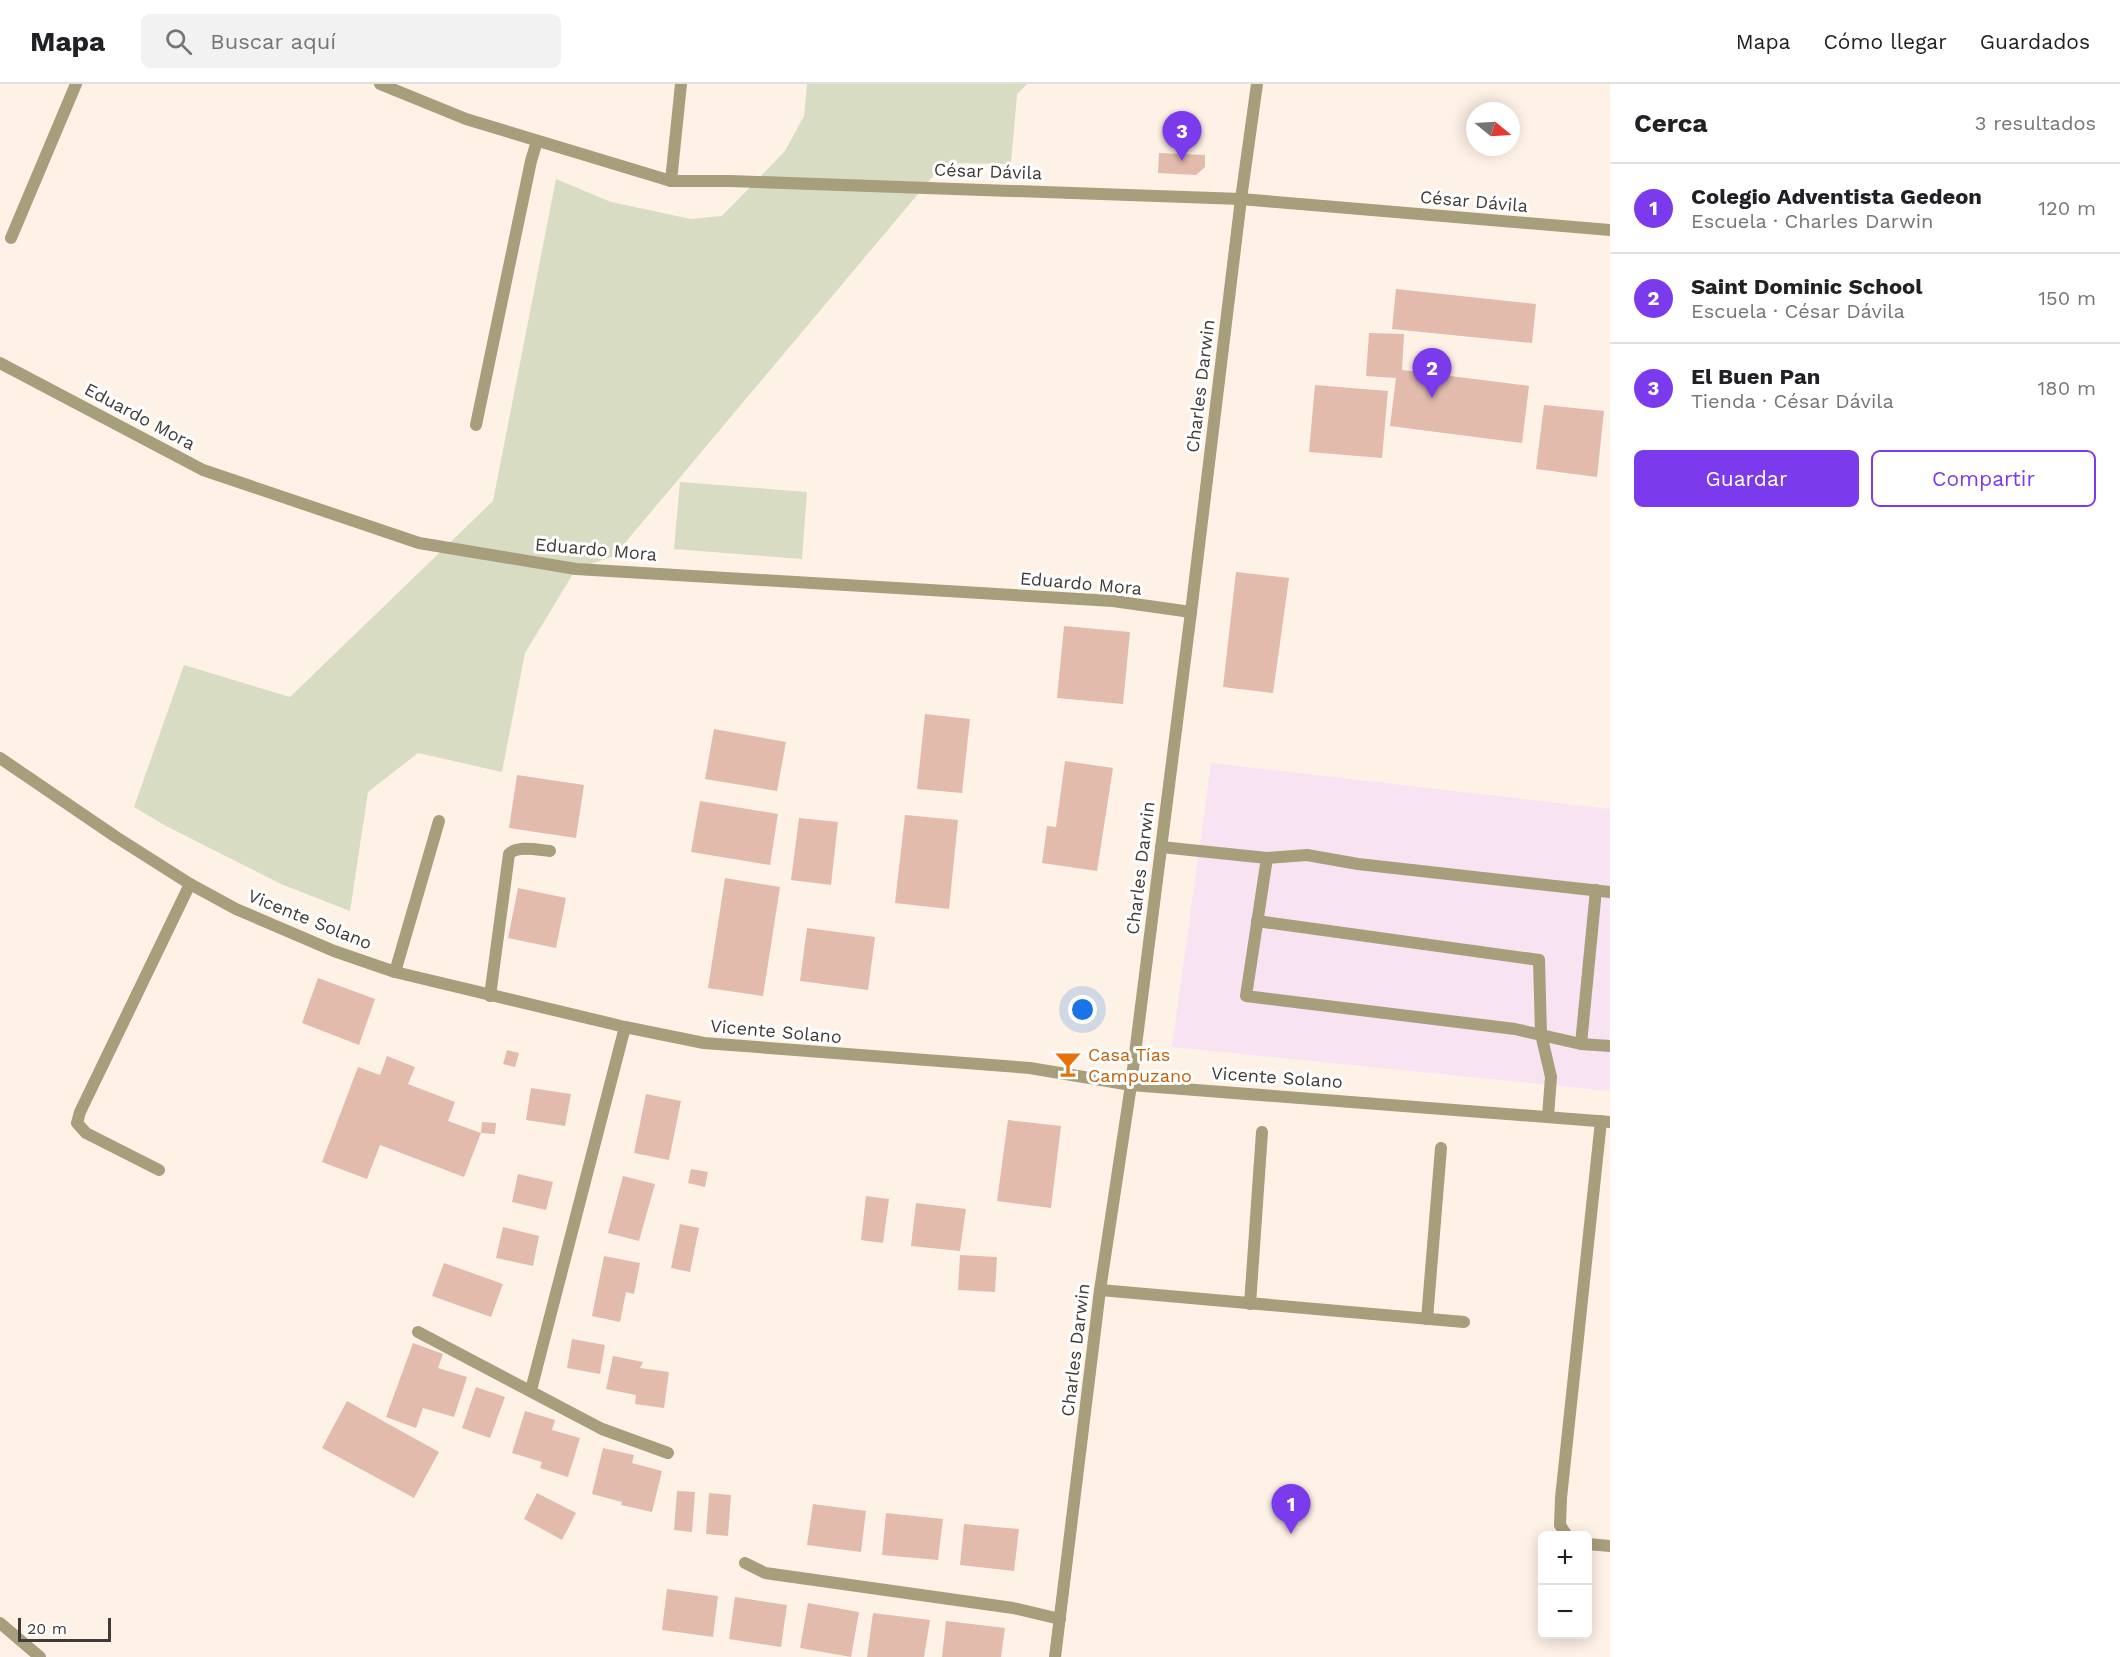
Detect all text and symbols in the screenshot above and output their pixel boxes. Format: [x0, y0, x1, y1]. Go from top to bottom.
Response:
search box [141, 14, 561, 68]
text: Mapa [30, 25, 105, 58]
icon: search [162, 25, 195, 58]
text: Buscar aquí [210, 29, 336, 54]
text: Mapa [1736, 29, 1790, 54]
text: Cómo llegar [1823, 29, 1947, 54]
text: Guardados [1980, 29, 2090, 54]
north arrow [1466, 102, 1520, 156]
text: Cerca [1634, 108, 1708, 138]
text: 3 resultados [1975, 111, 2096, 135]
pin: 3 [1162, 112, 1202, 161]
street label: César Dávila [934, 159, 1042, 183]
text: Colegio Adventista Gedeon [1691, 184, 1982, 209]
street label: César Dávila [1419, 186, 1529, 216]
text: 1 [1649, 196, 1658, 220]
text: 120 m [2038, 196, 2096, 220]
text: Escuela · Charles Darwin [1691, 209, 1933, 233]
text: Saint Dominic School [1691, 274, 1922, 299]
text: 2 [1648, 286, 1659, 310]
text: 150 m [2038, 286, 2096, 310]
text: Escuela · César Dávila [1691, 299, 1905, 323]
street label: Charles Darwin [1181, 318, 1219, 454]
pin: 2 [1412, 348, 1452, 398]
text: El Buen Pan [1691, 364, 1820, 389]
text: 3 [1648, 376, 1659, 400]
text: 180 m [2038, 376, 2096, 400]
street label: Eduardo Mora [81, 378, 199, 454]
text: Tienda · César Dávila [1691, 389, 1894, 413]
button: Guardar [1634, 450, 1859, 507]
button: Compartir [1871, 450, 2096, 507]
street label: Eduardo Mora [534, 533, 658, 565]
street label: Eduardo Mora [1019, 567, 1143, 599]
street label: Charles Darwin [1121, 800, 1159, 936]
street label: Vicente Solano [245, 885, 375, 953]
your location [1068, 995, 1097, 1024]
street label: Vicente Solano [709, 1015, 843, 1047]
place label: Casa Tías Campuzano [1088, 1044, 1192, 1086]
bar icon: Casa Tías Campuzano [1053, 1049, 1083, 1079]
street label: Vicente Solano [1210, 1062, 1344, 1092]
street label: Charles Darwin [1056, 1282, 1094, 1418]
pin: 1 [1272, 1484, 1310, 1534]
map controls [1538, 1531, 1592, 1639]
button: + [1538, 1531, 1592, 1585]
button: − [1538, 1585, 1592, 1639]
scale bar [18, 1615, 111, 1642]
text: 20 m [27, 1619, 67, 1638]

